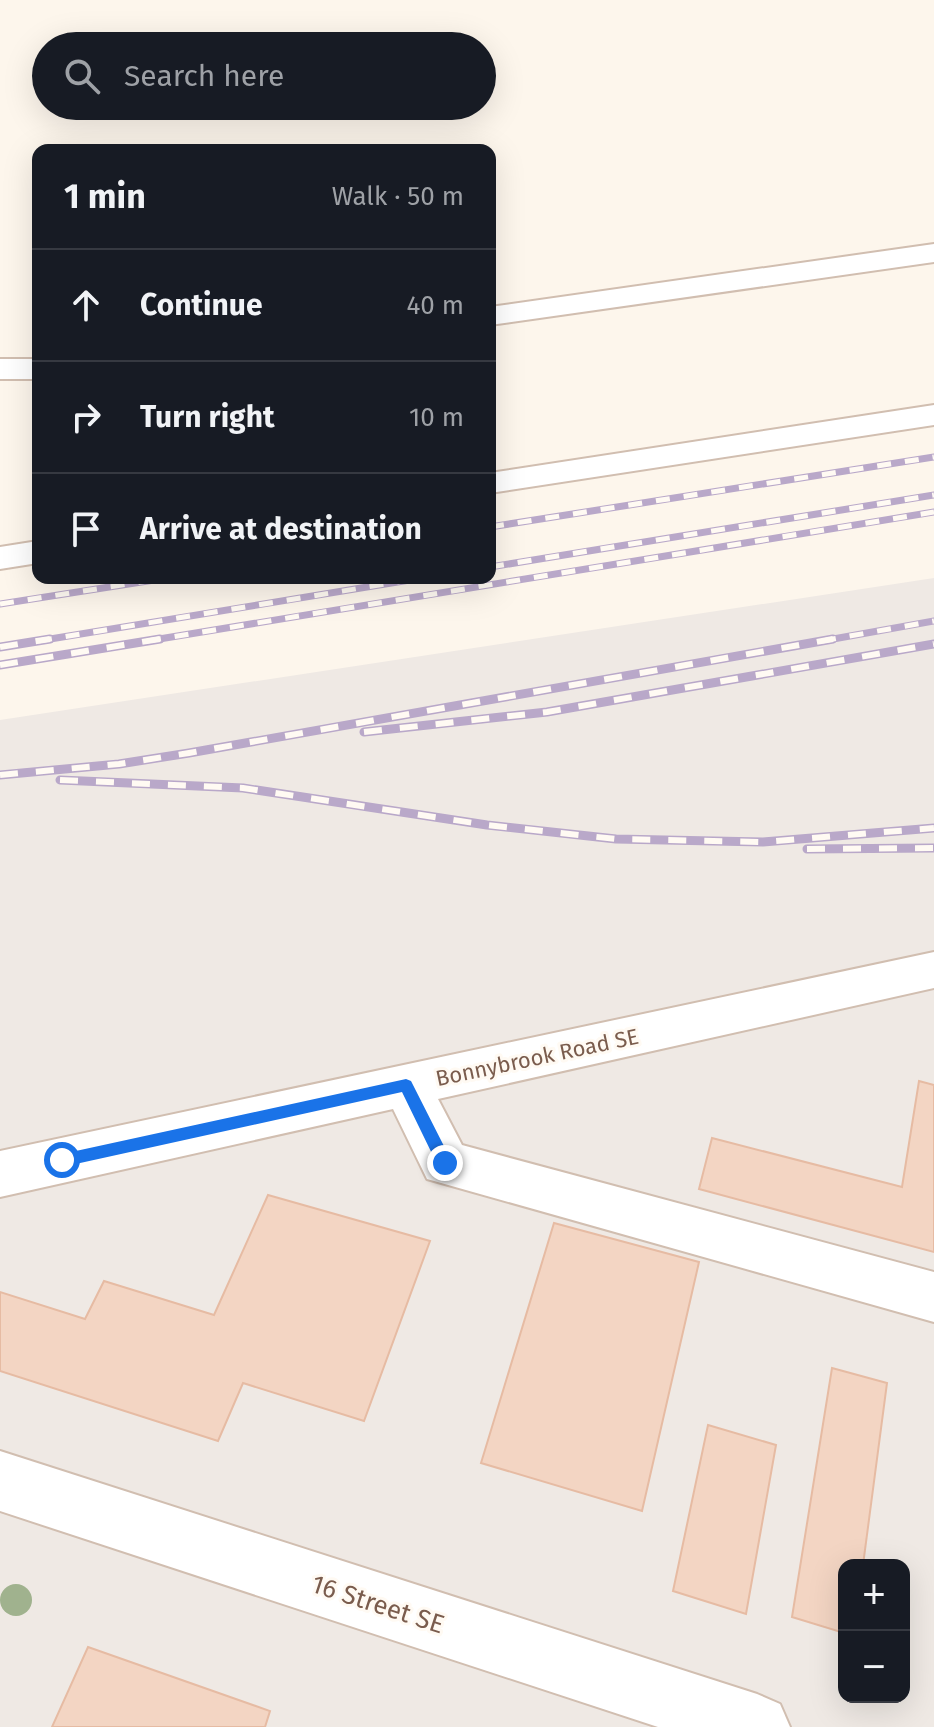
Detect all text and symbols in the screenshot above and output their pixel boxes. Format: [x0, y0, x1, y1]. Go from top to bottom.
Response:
search box [32, 32, 496, 120]
icon: search [60, 54, 104, 98]
text: Search here [124, 58, 284, 94]
text: 1 min [64, 176, 146, 217]
text: Walk · 50 m [332, 181, 464, 212]
icon: ahead [64, 283, 108, 327]
text: Continue [140, 287, 263, 323]
text: 40 m [406, 290, 464, 321]
icon: right [64, 395, 108, 439]
text: Turn right [140, 399, 275, 435]
text: 10 m [409, 402, 464, 433]
icon: arrive [64, 507, 108, 551]
text: Arrive at destination [140, 511, 422, 547]
street label: Bonnybrook Road SE [433, 1023, 641, 1092]
route start [44, 1142, 80, 1178]
route end [427, 1145, 463, 1181]
map controls [838, 1559, 910, 1703]
button: + [838, 1559, 910, 1631]
street label: 16 Street SE [308, 1568, 448, 1640]
button: − [838, 1631, 910, 1703]

